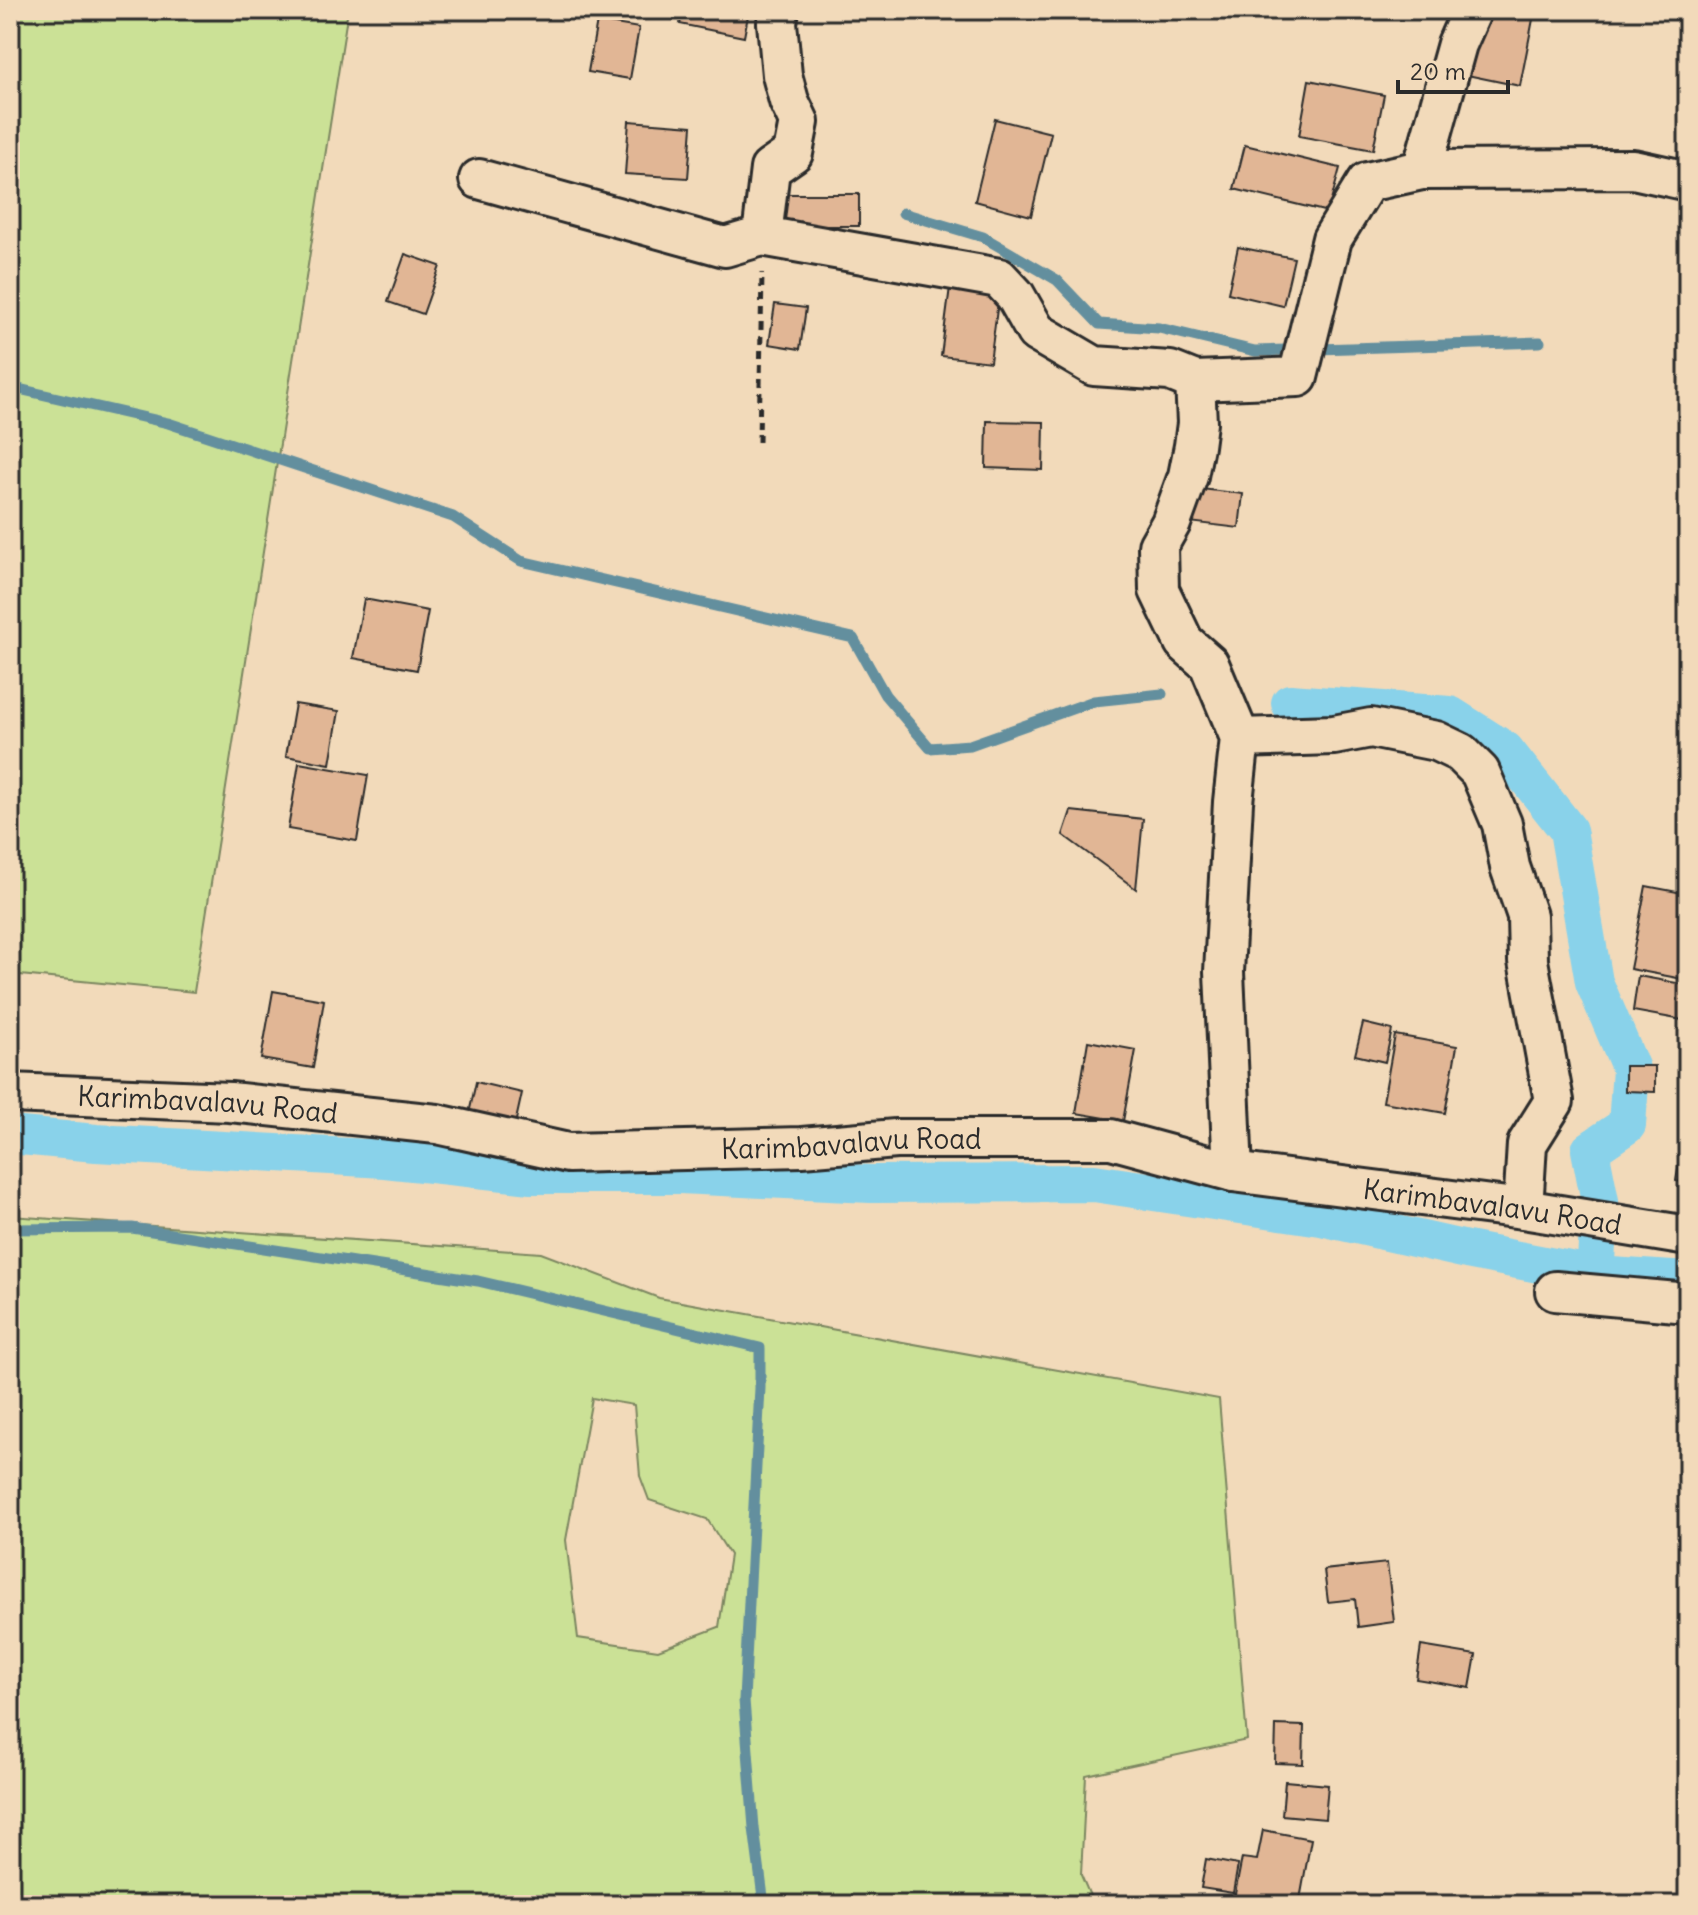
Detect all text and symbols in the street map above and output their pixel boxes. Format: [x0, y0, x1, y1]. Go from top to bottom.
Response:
scale bar [1398, 44, 1508, 94]
text: 20 m [1410, 56, 1466, 86]
street label: Karimbavalavu Road [77, 1078, 340, 1131]
street label: Karimbavalavu Road [721, 1121, 982, 1167]
street label: Karimbavalavu Road [1361, 1171, 1624, 1243]

